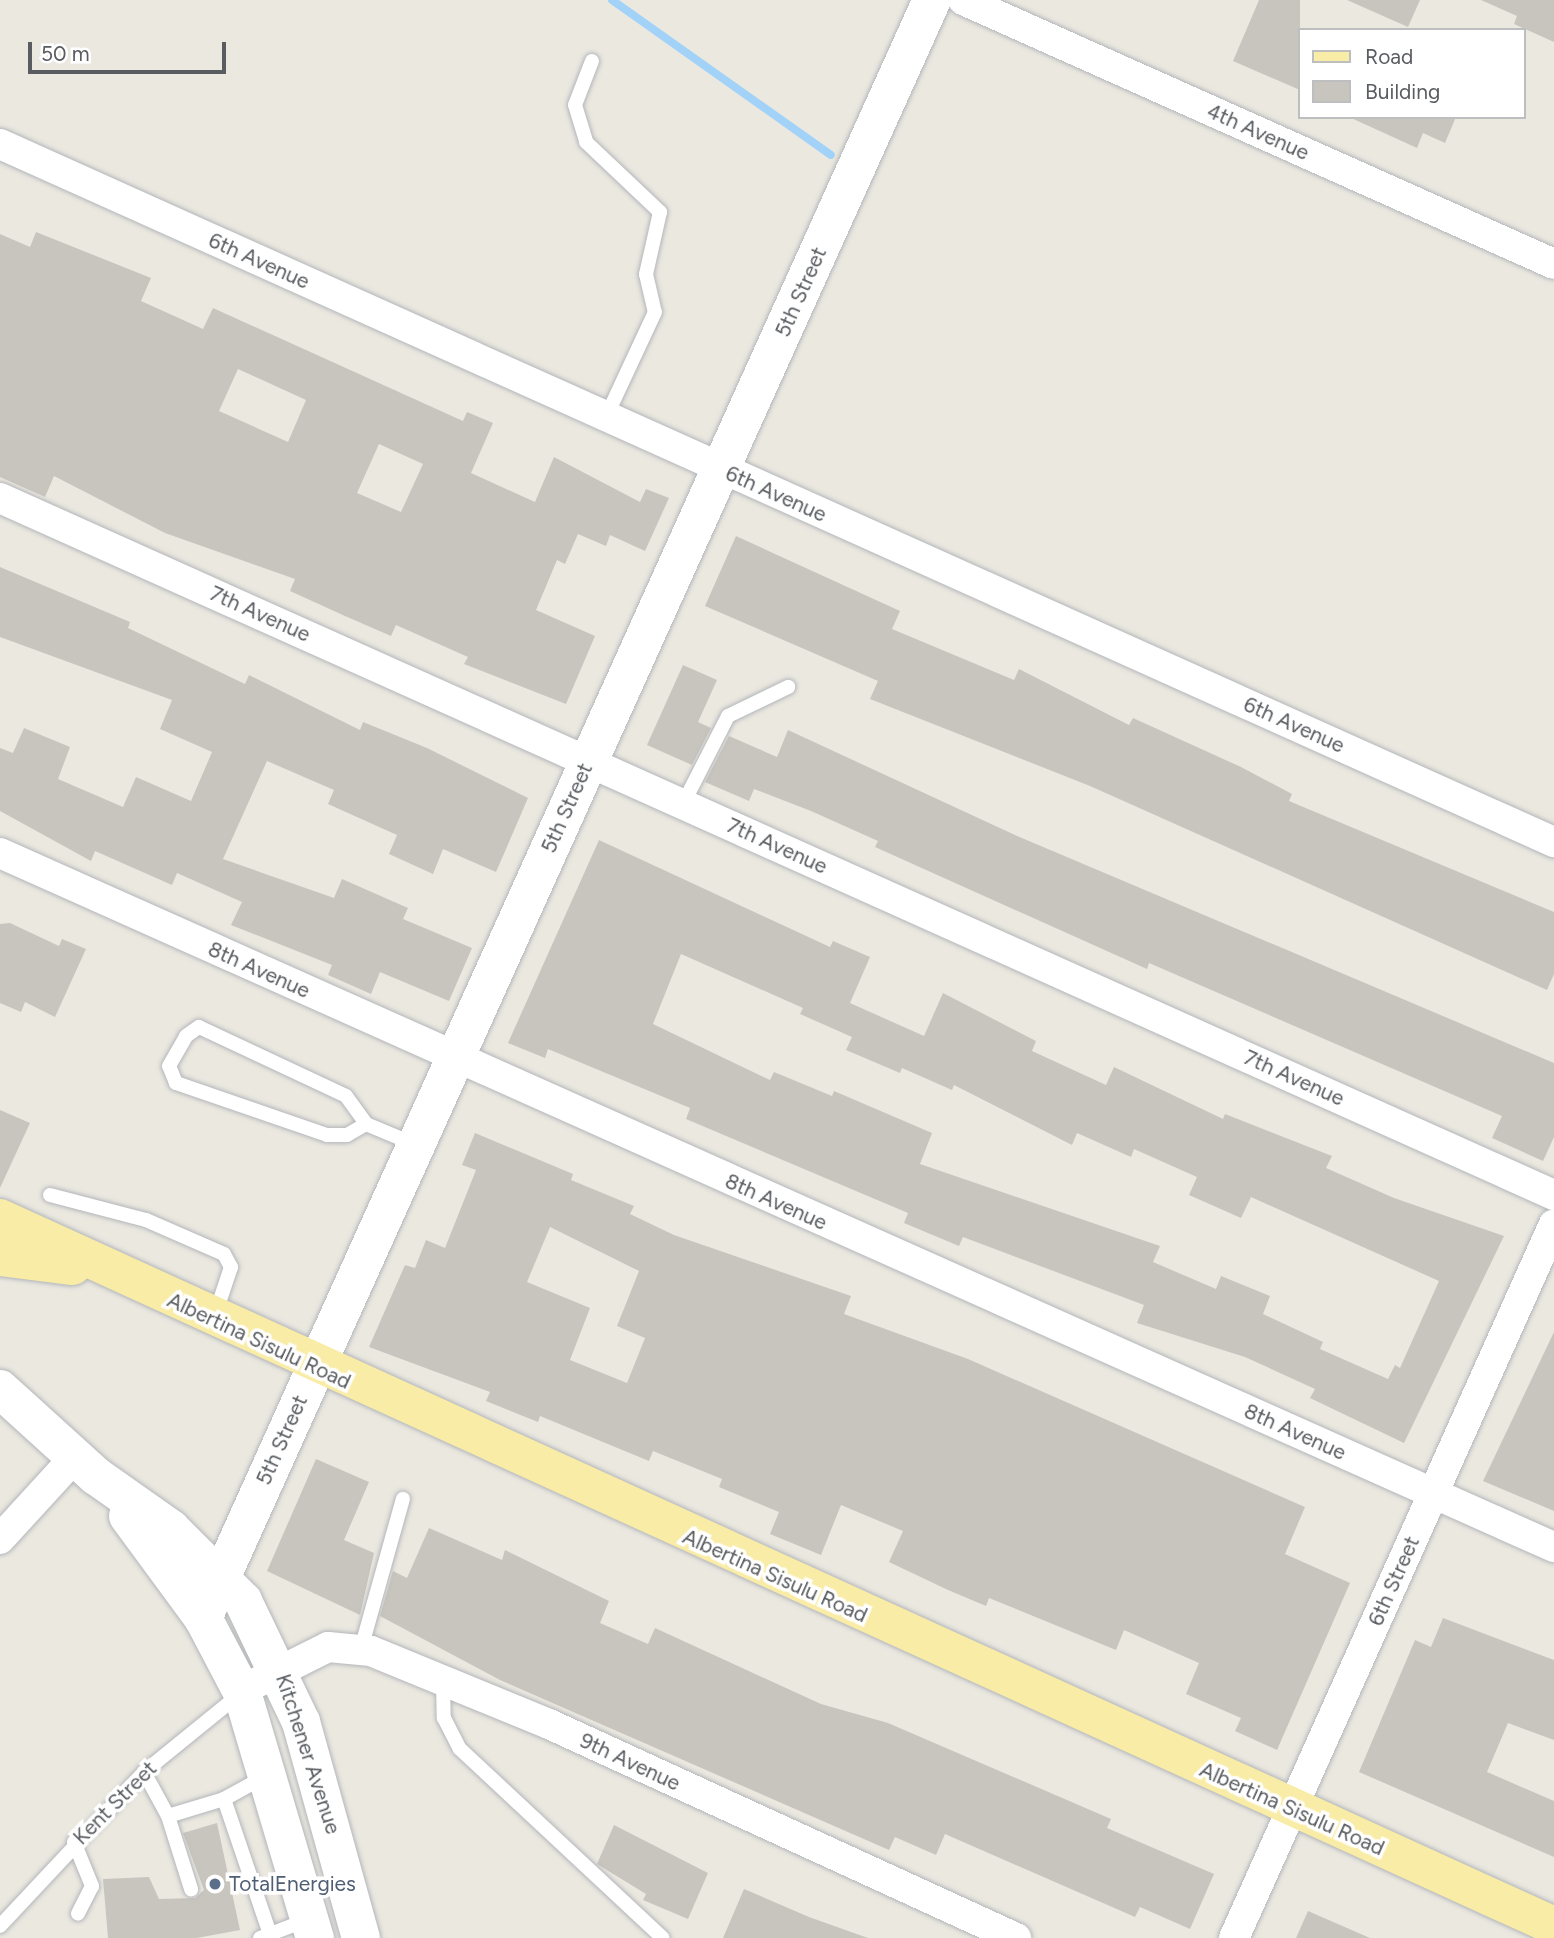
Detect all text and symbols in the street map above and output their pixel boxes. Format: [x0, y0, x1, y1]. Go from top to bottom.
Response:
scale bar [32, 28, 229, 72]
legend [1298, 28, 1526, 119]
text: 50 m [41, 41, 90, 66]
text: Road [1365, 44, 1413, 69]
text: Building [1365, 79, 1440, 104]
street label: 4th Avenue [1203, 98, 1313, 166]
street label: 6th Avenue [205, 228, 313, 294]
street label: 5th Street [770, 243, 832, 341]
street label: 6th Avenue [722, 461, 830, 527]
street label: 7th Avenue [206, 581, 314, 647]
street label: 6th Avenue [1240, 692, 1348, 758]
street label: 5th Street [536, 759, 598, 857]
street label: 7th Avenue [723, 813, 831, 879]
street label: 8th Avenue [204, 936, 314, 1004]
street label: 7th Avenue [1240, 1045, 1348, 1111]
street label: 8th Avenue [721, 1168, 831, 1236]
street label: Albertina Sisulu Road [163, 1287, 355, 1395]
street label: 5th Street [251, 1391, 313, 1489]
street label: 8th Avenue [1240, 1398, 1350, 1466]
street label: Albertina Sisulu Road [679, 1524, 871, 1628]
street label: 6th Street [1363, 1532, 1425, 1630]
street label: Kitchener Avenue [270, 1671, 346, 1837]
street label: 9th Avenue [576, 1728, 684, 1796]
street label: Kent Street [68, 1756, 162, 1850]
street label: Albertina Sisulu Road [1196, 1757, 1388, 1861]
place label: TotalEnergies [229, 1871, 356, 1897]
marker: TotalEnergies [207, 1876, 223, 1892]

